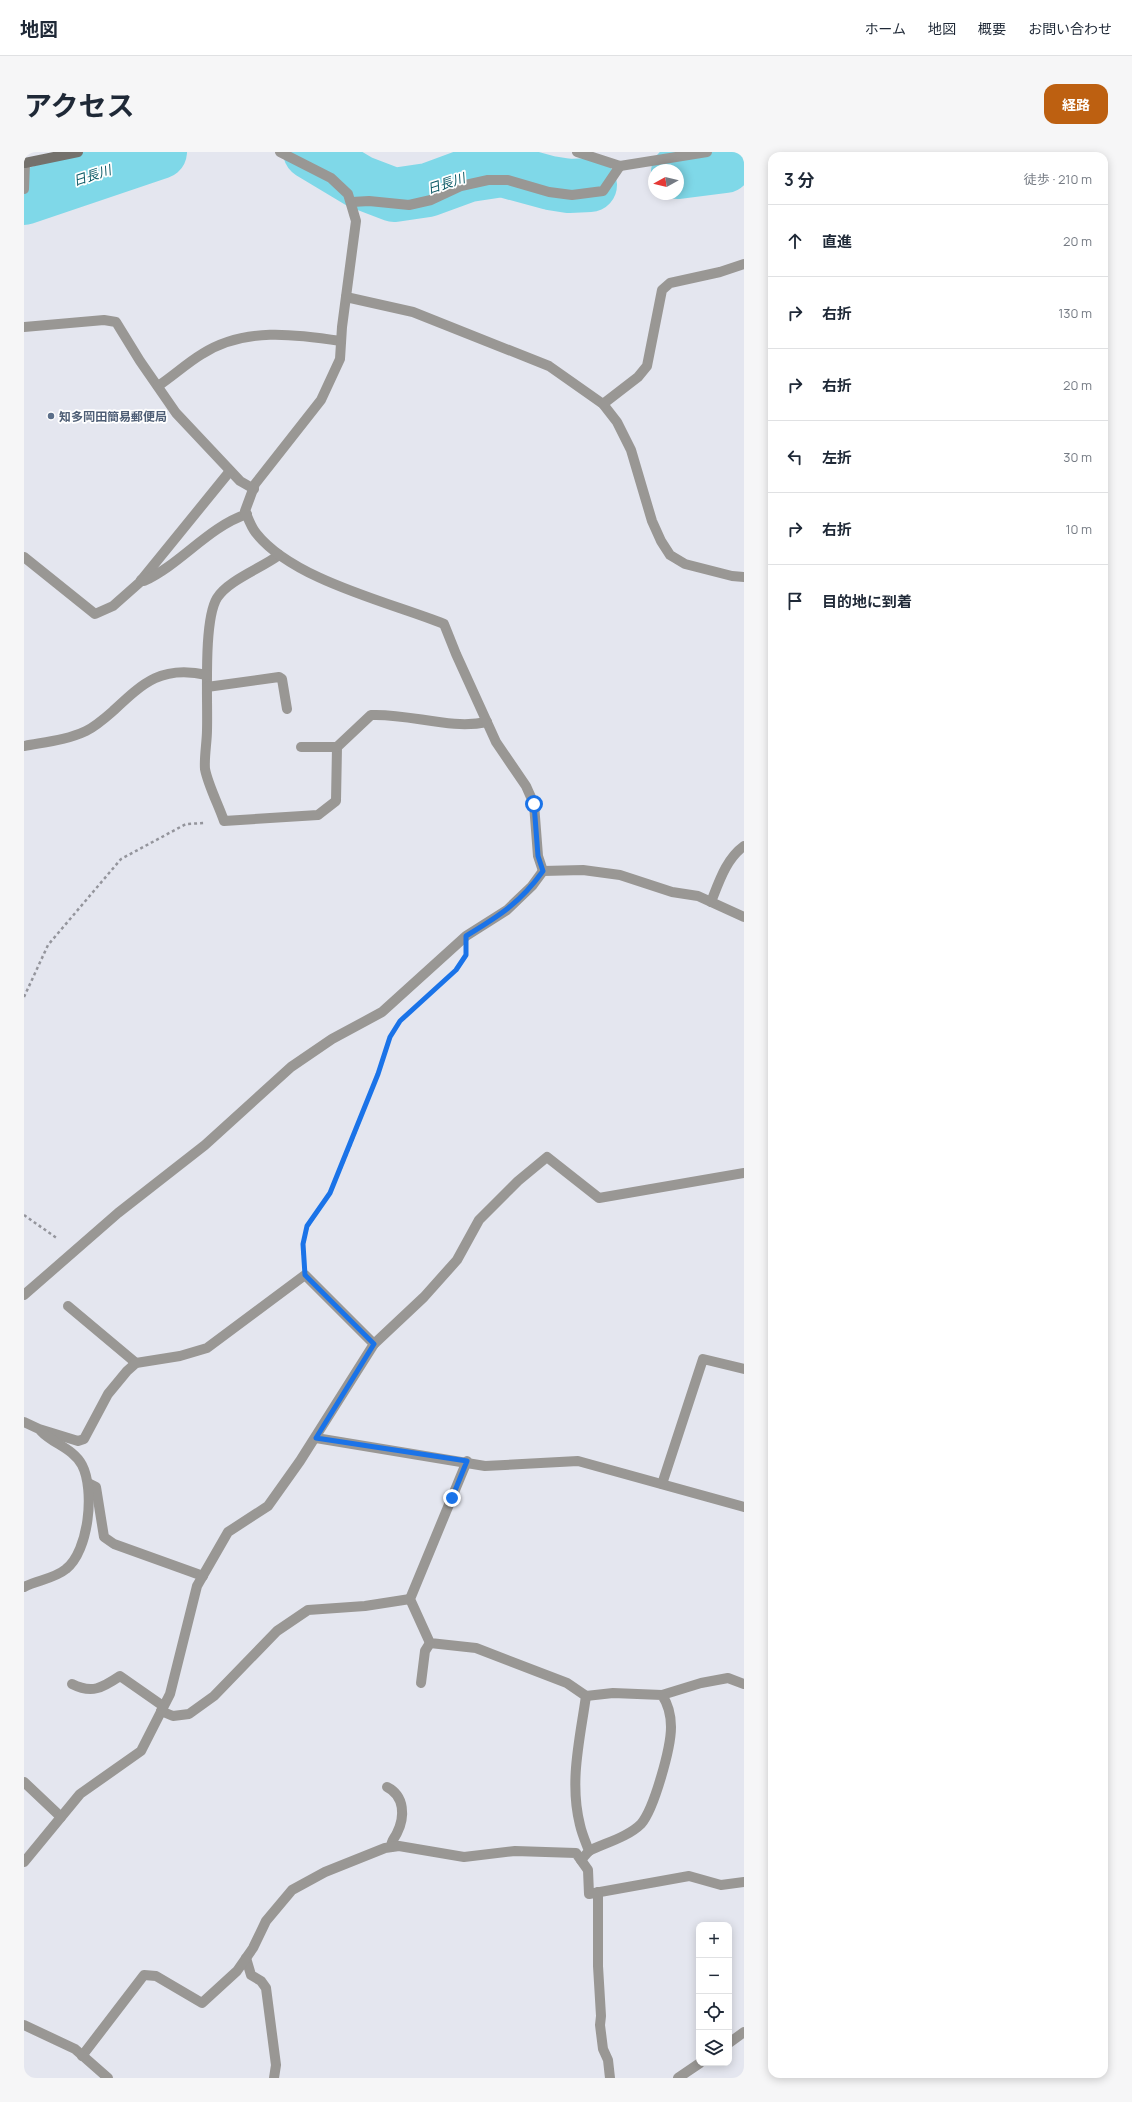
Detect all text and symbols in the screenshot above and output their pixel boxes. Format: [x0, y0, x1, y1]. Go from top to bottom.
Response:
text: 地図 [20, 16, 58, 42]
text: ホーム [864, 19, 906, 38]
text: 地図 [928, 19, 956, 38]
text: 概要 [978, 19, 1006, 38]
text: お問い合わせ [1028, 19, 1112, 38]
button: 経路 [1044, 84, 1108, 124]
text: アクセス [24, 86, 135, 124]
water label: 日長川 [71, 160, 115, 190]
north arrow [648, 164, 684, 200]
water label: 日長川 [425, 168, 469, 198]
text: 3 分 [784, 168, 814, 191]
text: 徒歩 · 210 m [1024, 170, 1092, 188]
icon: ahead [784, 230, 806, 252]
text: 直進 [822, 231, 852, 252]
text: 20 m [1063, 232, 1092, 250]
icon: right [784, 302, 806, 324]
text: 右折 [822, 303, 852, 324]
text: 130 m [1058, 304, 1092, 322]
icon: right [784, 374, 806, 396]
text: 右折 [822, 375, 852, 396]
text: 20 m [1063, 376, 1092, 394]
place label: 知多岡田簡易郵便局 [59, 408, 167, 425]
marker: 知多岡田簡易郵便局 [46, 411, 56, 421]
icon: left [784, 446, 806, 468]
text: 左折 [822, 447, 852, 468]
text: 30 m [1063, 448, 1092, 466]
icon: right [784, 518, 806, 540]
text: 右折 [822, 519, 852, 540]
text: 10 m [1065, 520, 1092, 538]
icon: arrive [784, 590, 806, 612]
text: 目的地に到着 [822, 591, 912, 612]
route start [525, 795, 543, 813]
route end [443, 1489, 461, 1507]
map controls [696, 1922, 732, 2066]
button: + [696, 1922, 732, 1958]
button: − [696, 1958, 732, 1994]
button: locate [696, 1994, 732, 2030]
button: layers [696, 2030, 732, 2066]

